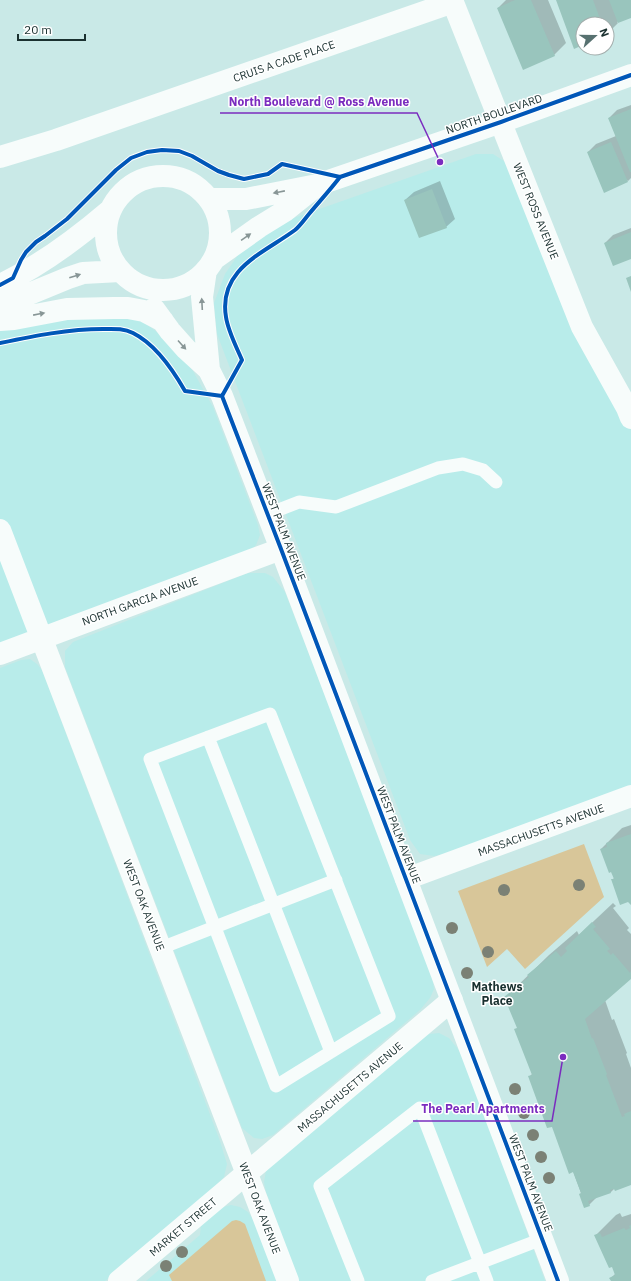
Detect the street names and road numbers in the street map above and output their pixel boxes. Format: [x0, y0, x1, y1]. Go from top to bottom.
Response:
street label: CRUIS A CADE PLACE [231, 37, 337, 85]
street label: NORTH BOULEVARD [444, 91, 544, 137]
street label: WEST ROSS AVENUE [510, 161, 562, 261]
street label: WEST PALM AVENUE [259, 481, 309, 583]
street label: NORTH GARCIA AVENUE [80, 573, 200, 629]
street label: WEST PALM AVENUE [374, 784, 424, 886]
street label: MASSACHUSETTS AVENUE [476, 801, 606, 859]
street label: WEST OAK AVENUE [120, 857, 168, 953]
street label: MASSACHUSETTS AVENUE [294, 1039, 406, 1135]
street label: WEST PALM AVENUE [506, 1132, 556, 1234]
street label: WEST OAK AVENUE [236, 1160, 284, 1256]
street label: MARKET STREET [146, 1194, 220, 1259]

